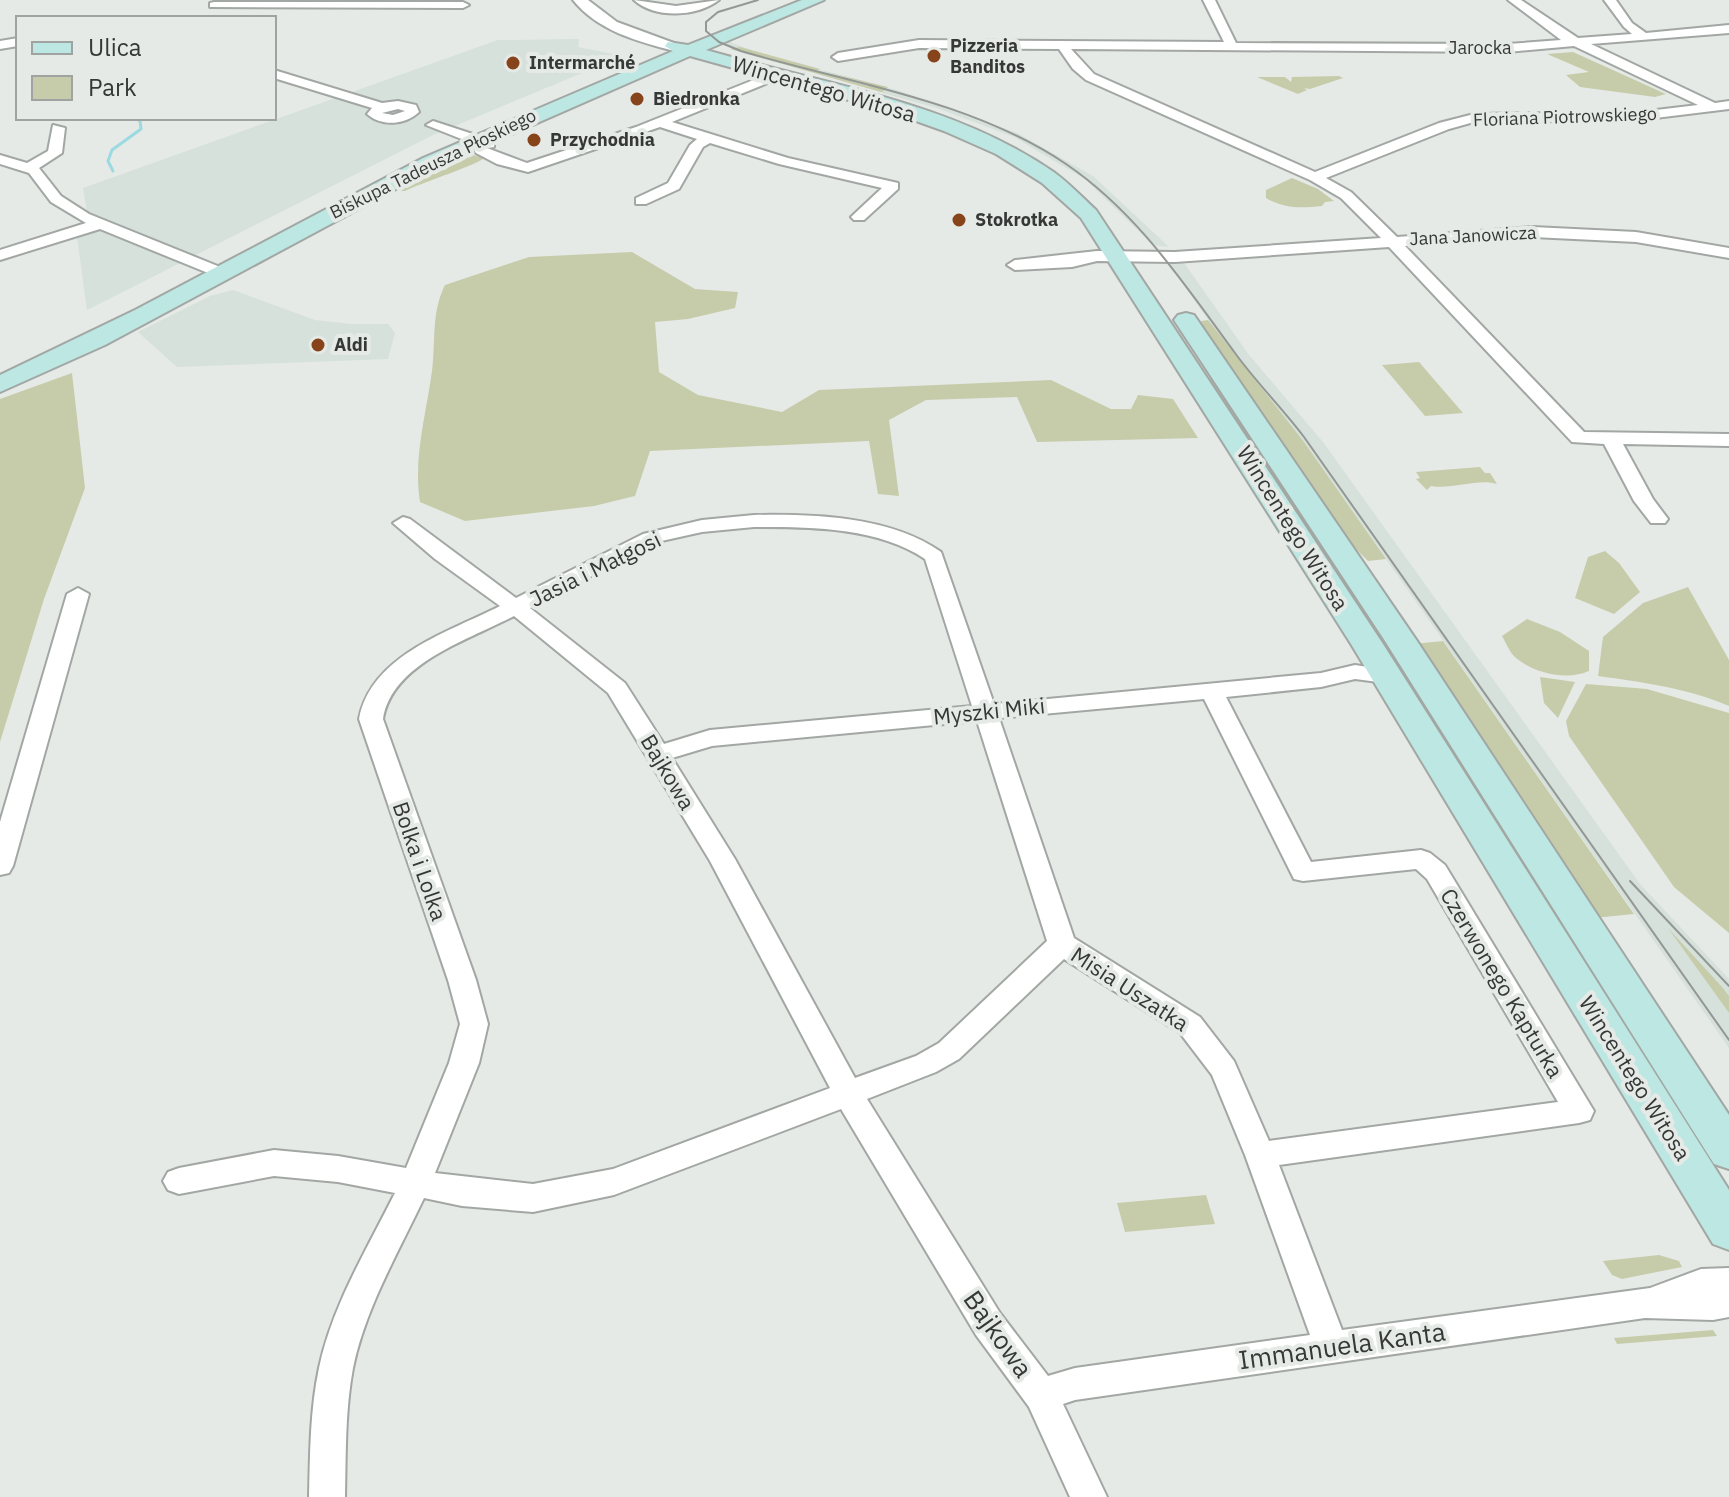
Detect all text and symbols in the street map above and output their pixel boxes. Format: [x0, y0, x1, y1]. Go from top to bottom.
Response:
legend [16, 16, 276, 120]
text: Ulica [88, 31, 142, 63]
place label: Pizzeria Banditos [950, 34, 1025, 78]
street label: Jarocka [1448, 36, 1512, 59]
marker: Pizzeria Banditos [925, 47, 943, 65]
street label: Wincentego Witosa [729, 48, 919, 129]
place label: Intermarché [529, 51, 635, 74]
marker: Intermarché [504, 54, 522, 72]
text: Park [88, 71, 137, 103]
place label: Biedronka [653, 87, 740, 110]
marker: Biedronka [628, 90, 646, 108]
street label: Floriana Piotrowskiego [1473, 102, 1657, 131]
street label: Biskupa Tadeusza Płoskiego [326, 103, 540, 224]
place label: Przychodnia [550, 128, 655, 151]
marker: Przychodnia [525, 131, 543, 149]
place label: Stokrotka [975, 208, 1058, 231]
marker: Stokrotka [950, 211, 968, 229]
street label: Jana Janowicza [1409, 221, 1537, 250]
place label: Aldi [334, 333, 368, 356]
marker: Aldi [309, 336, 327, 354]
street label: Wincentego Witosa [1231, 440, 1356, 616]
street label: Jasia i Małgosi [524, 524, 665, 613]
street label: Myszki Miki [932, 690, 1046, 731]
street label: Bajkowa [634, 728, 702, 815]
street label: Bolka i Lolka [387, 797, 454, 924]
street label: Czerwonego Kapturka [1434, 883, 1571, 1083]
street label: Misia Uszatka [1066, 940, 1195, 1038]
street label: Wincentego Witosa [1573, 990, 1698, 1166]
street label: Bajkowa [957, 1283, 1041, 1384]
street label: Immanuela Kanta [1236, 1314, 1447, 1376]

